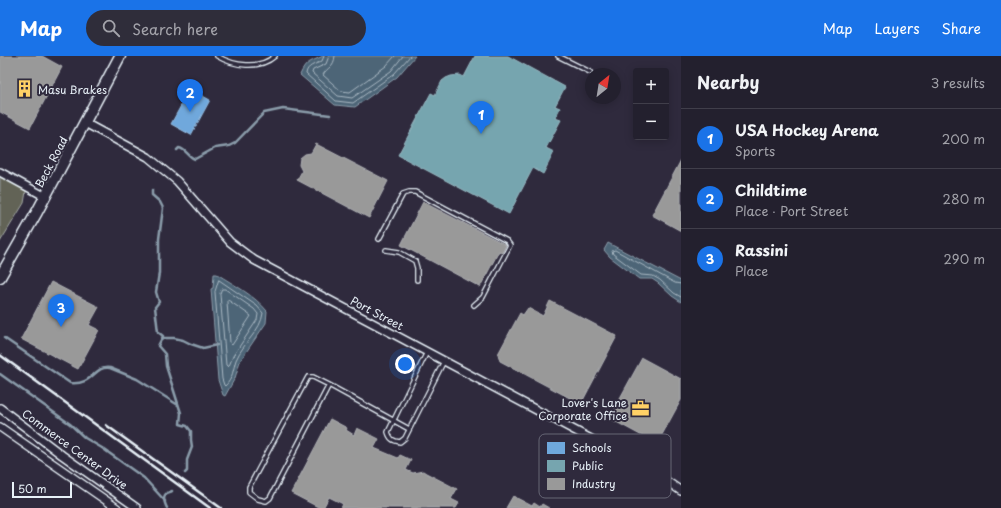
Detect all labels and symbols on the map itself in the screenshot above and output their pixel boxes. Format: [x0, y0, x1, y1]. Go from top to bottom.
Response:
north arrow [585, 68, 621, 104]
building icon: Masu Brakes [15, 79, 35, 99]
pin: 2 [177, 79, 203, 112]
place label: Masu Brakes [38, 81, 107, 98]
pin: 1 [468, 101, 494, 134]
street label: Beck Road [30, 133, 72, 191]
street label: Port Street [348, 292, 407, 334]
pin: 3 [48, 294, 74, 327]
your location [395, 354, 415, 374]
place label: Lover's Lane Corporate Office [538, 394, 627, 424]
office icon: Lover's Lane Corporate Office [630, 398, 650, 418]
street label: Commerce Center Drive [19, 405, 131, 493]
legend [539, 434, 671, 498]
text: Schools [572, 439, 612, 456]
text: Public [572, 457, 603, 474]
text: Industry [572, 475, 616, 492]
scale bar [12, 480, 72, 499]

